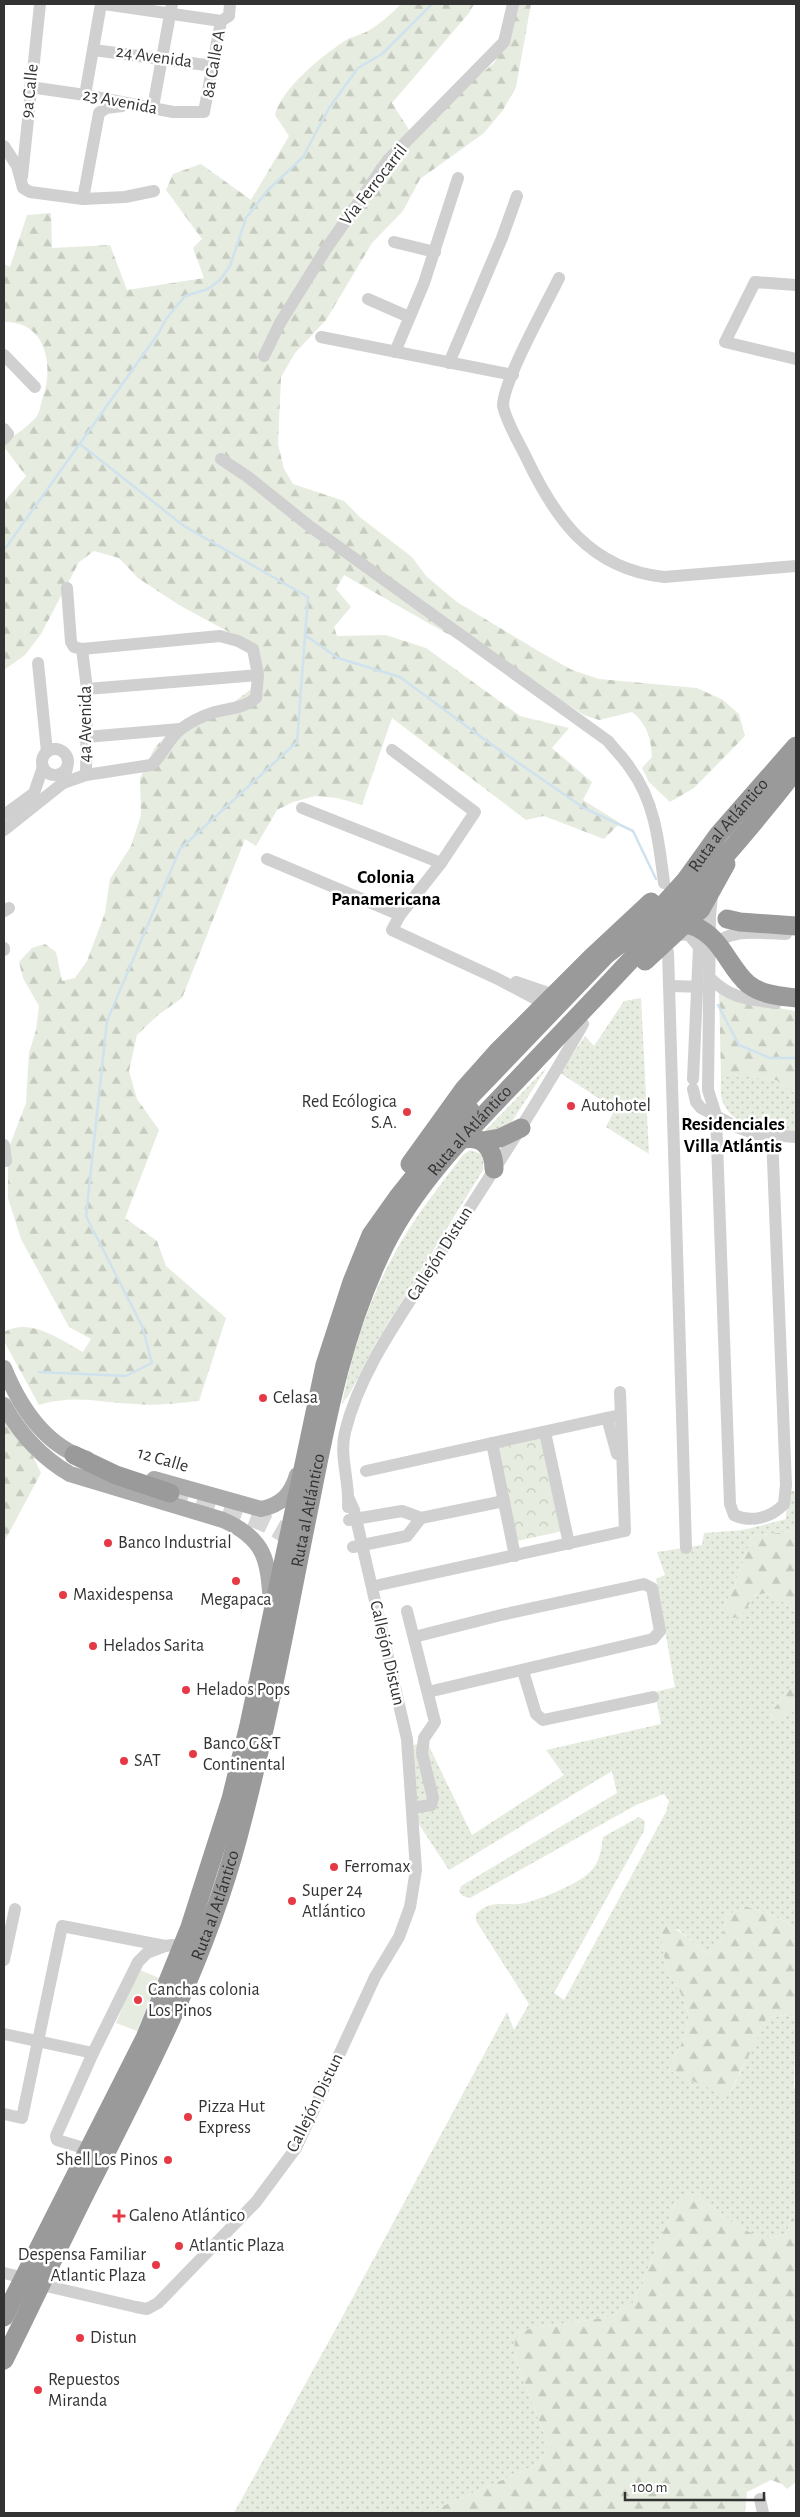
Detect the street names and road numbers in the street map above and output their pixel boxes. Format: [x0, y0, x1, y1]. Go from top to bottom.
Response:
street label: 8a Calle A [199, 28, 229, 99]
street label: 24 Avenida [115, 43, 193, 71]
street label: 9a Calle [18, 63, 42, 119]
street label: 23 Avenida [81, 86, 159, 118]
street label: Via Ferrocarril [337, 141, 411, 229]
street label: 4a Avenida [77, 686, 95, 762]
street label: Ruta al Atlántico [685, 775, 772, 876]
street label: Ruta al Atlántico [425, 1082, 516, 1179]
street label: Callejón Distun [404, 1204, 476, 1304]
street label: 12 Calle [135, 1444, 191, 1476]
street label: Ruta al Atlántico [288, 1452, 329, 1569]
street label: Callejón Distun [366, 1599, 408, 1707]
street label: Ruta al Atlántico [188, 1848, 243, 1963]
street label: Callejón Distun [283, 2051, 347, 2155]

